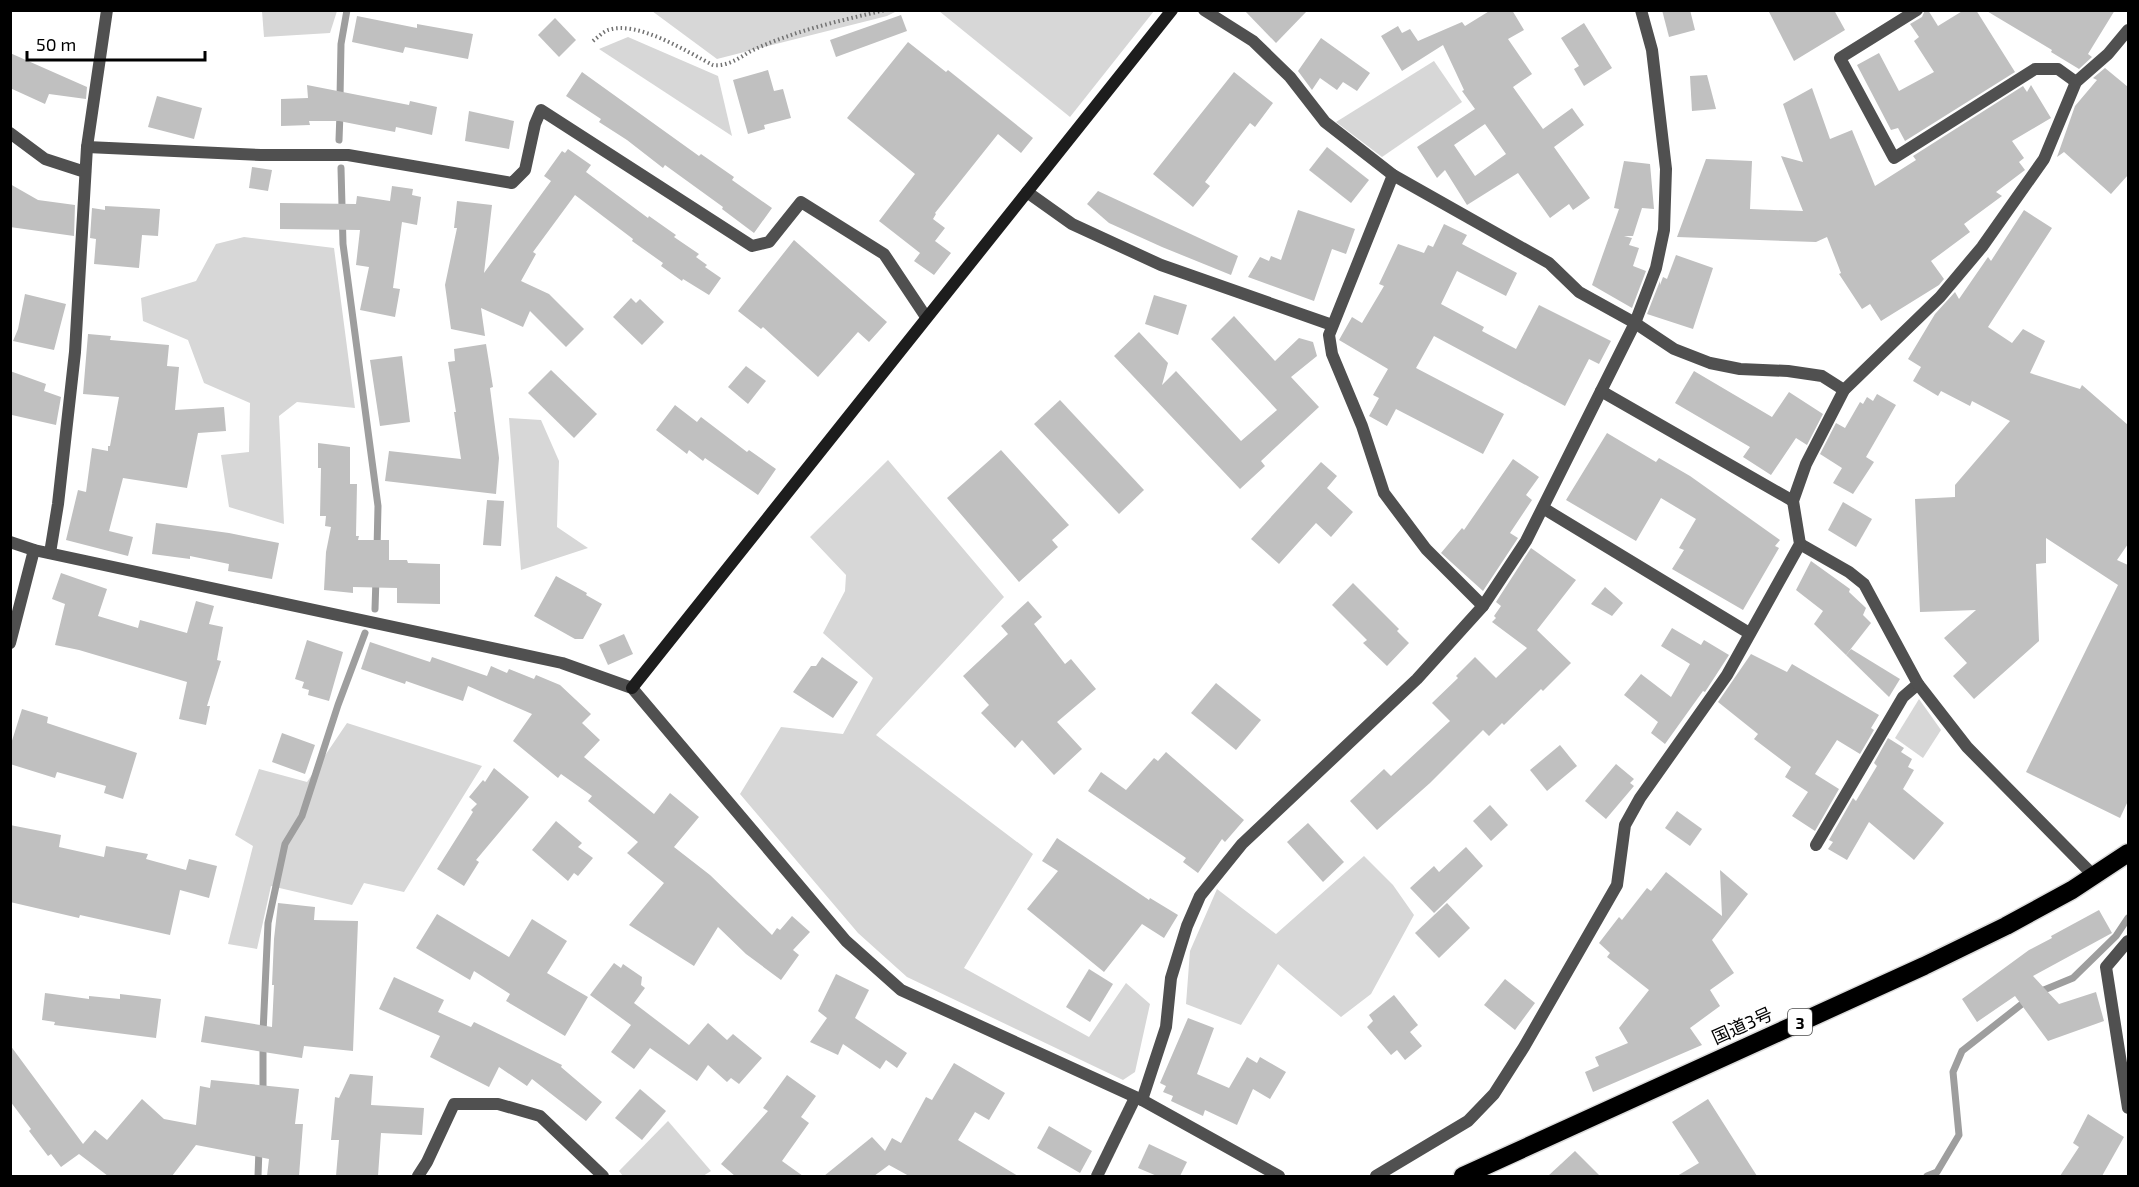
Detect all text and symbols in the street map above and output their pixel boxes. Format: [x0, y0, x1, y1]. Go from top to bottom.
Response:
scale bar [27, 24, 206, 62]
text: 50 m [36, 33, 76, 55]
street label: 国道3号 [1708, 1002, 1776, 1048]
road number: 3 [1788, 1009, 1812, 1035]

